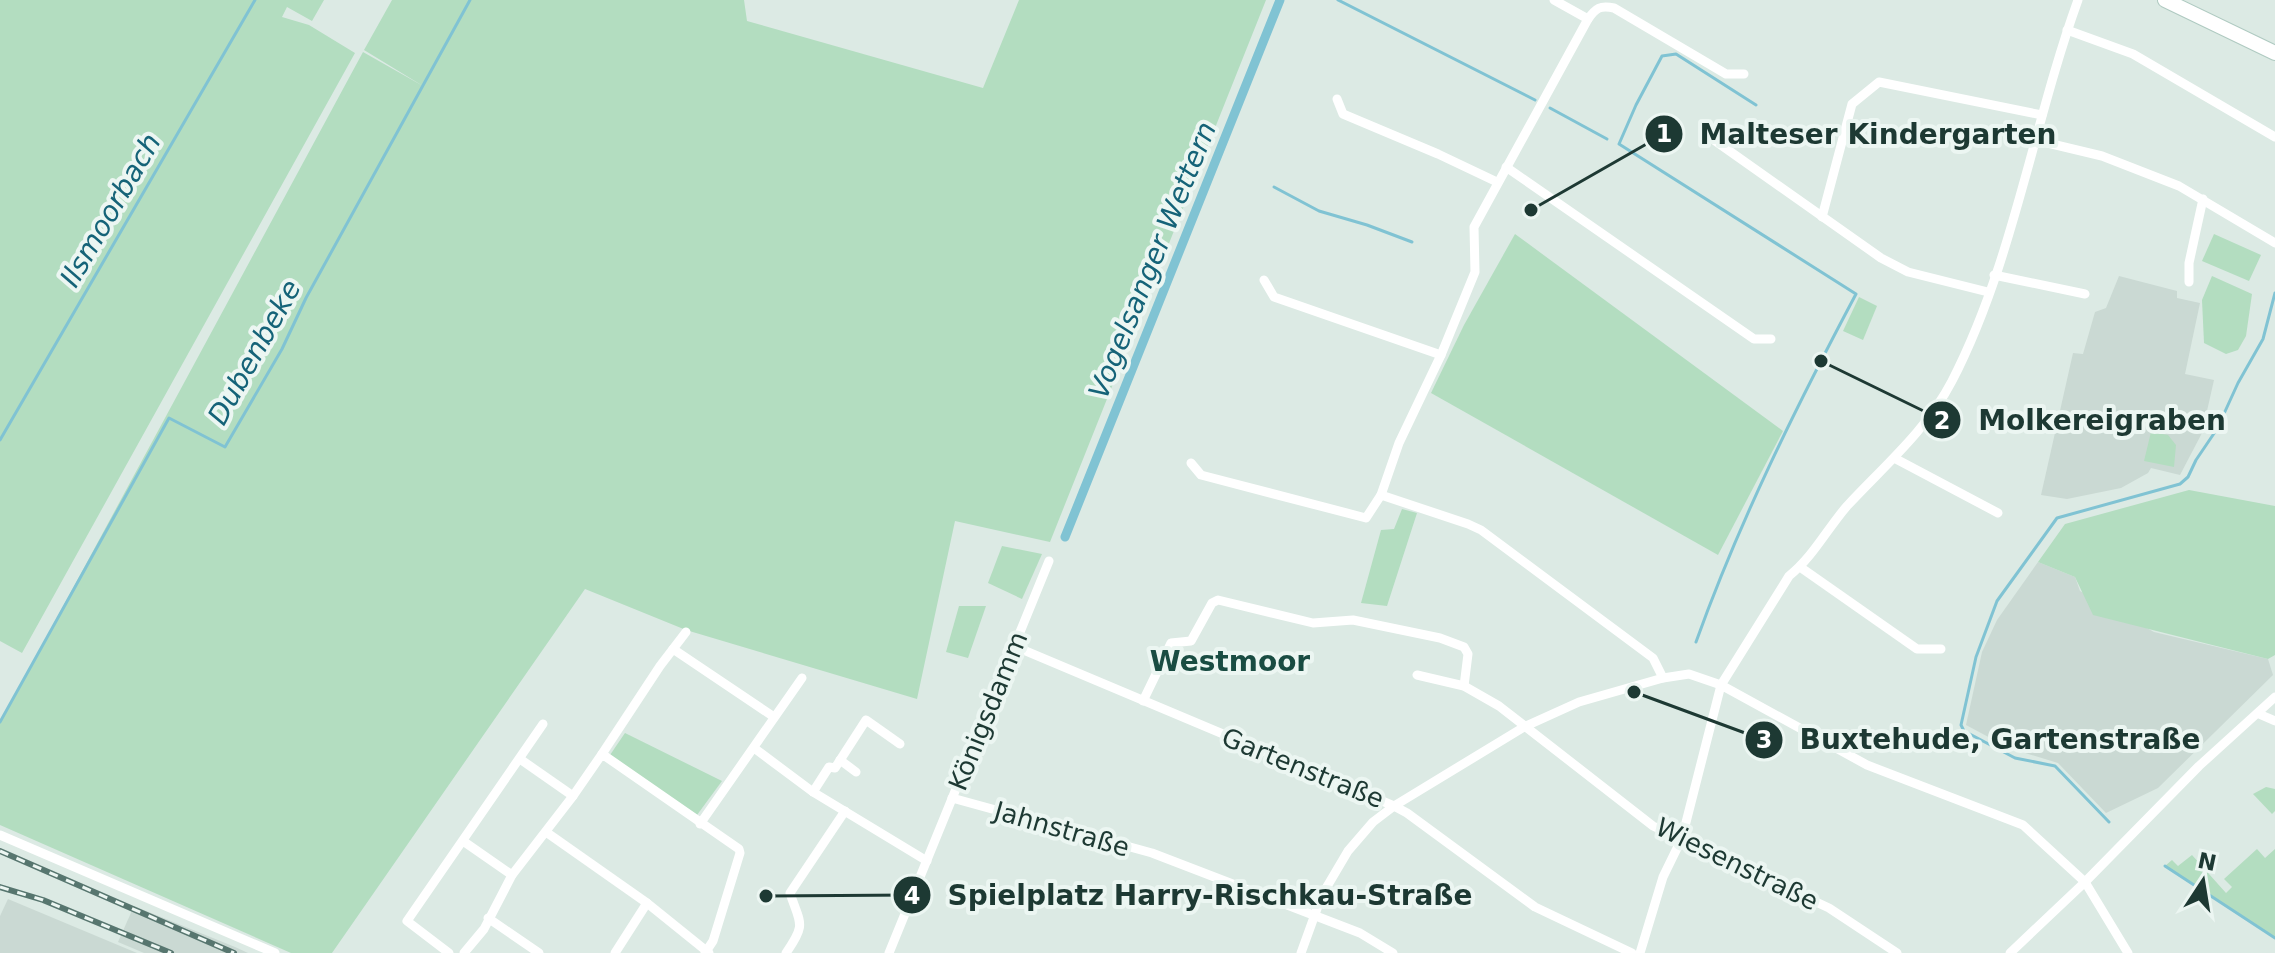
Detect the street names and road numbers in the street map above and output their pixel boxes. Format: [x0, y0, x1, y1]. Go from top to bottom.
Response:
street label: Königsdamm [943, 627, 1033, 795]
street label: Gartenstraße [1218, 722, 1388, 814]
street label: Jahnstraße [989, 795, 1133, 863]
street label: Wiesenstraße [1651, 812, 1823, 916]

